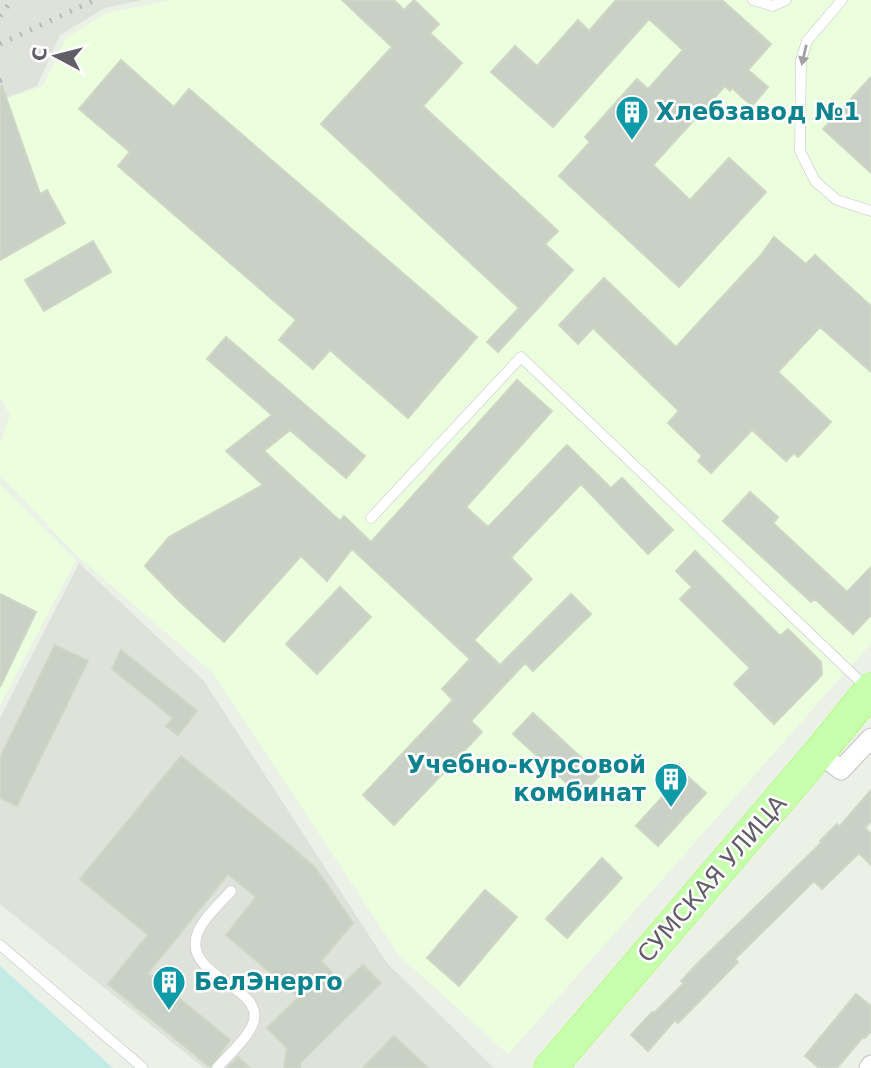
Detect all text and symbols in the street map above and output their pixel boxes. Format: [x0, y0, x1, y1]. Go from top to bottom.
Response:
north arrow [21, 21, 91, 91]
one-way arrow [798, 44, 809, 66]
text: С [27, 46, 51, 62]
building icon: Хлебзавод №1 [613, 93, 651, 142]
place label: Хлебзавод №1 [656, 98, 860, 126]
place label: Учебно-курсовой комбинат [407, 751, 646, 807]
building icon: Учебно-курсовой комбинат [652, 760, 690, 809]
street label: СУМСКАЯ УЛИЦА [632, 789, 793, 968]
building icon: БелЭнерго [150, 963, 188, 1012]
place label: БелЭнерго [194, 968, 343, 996]

